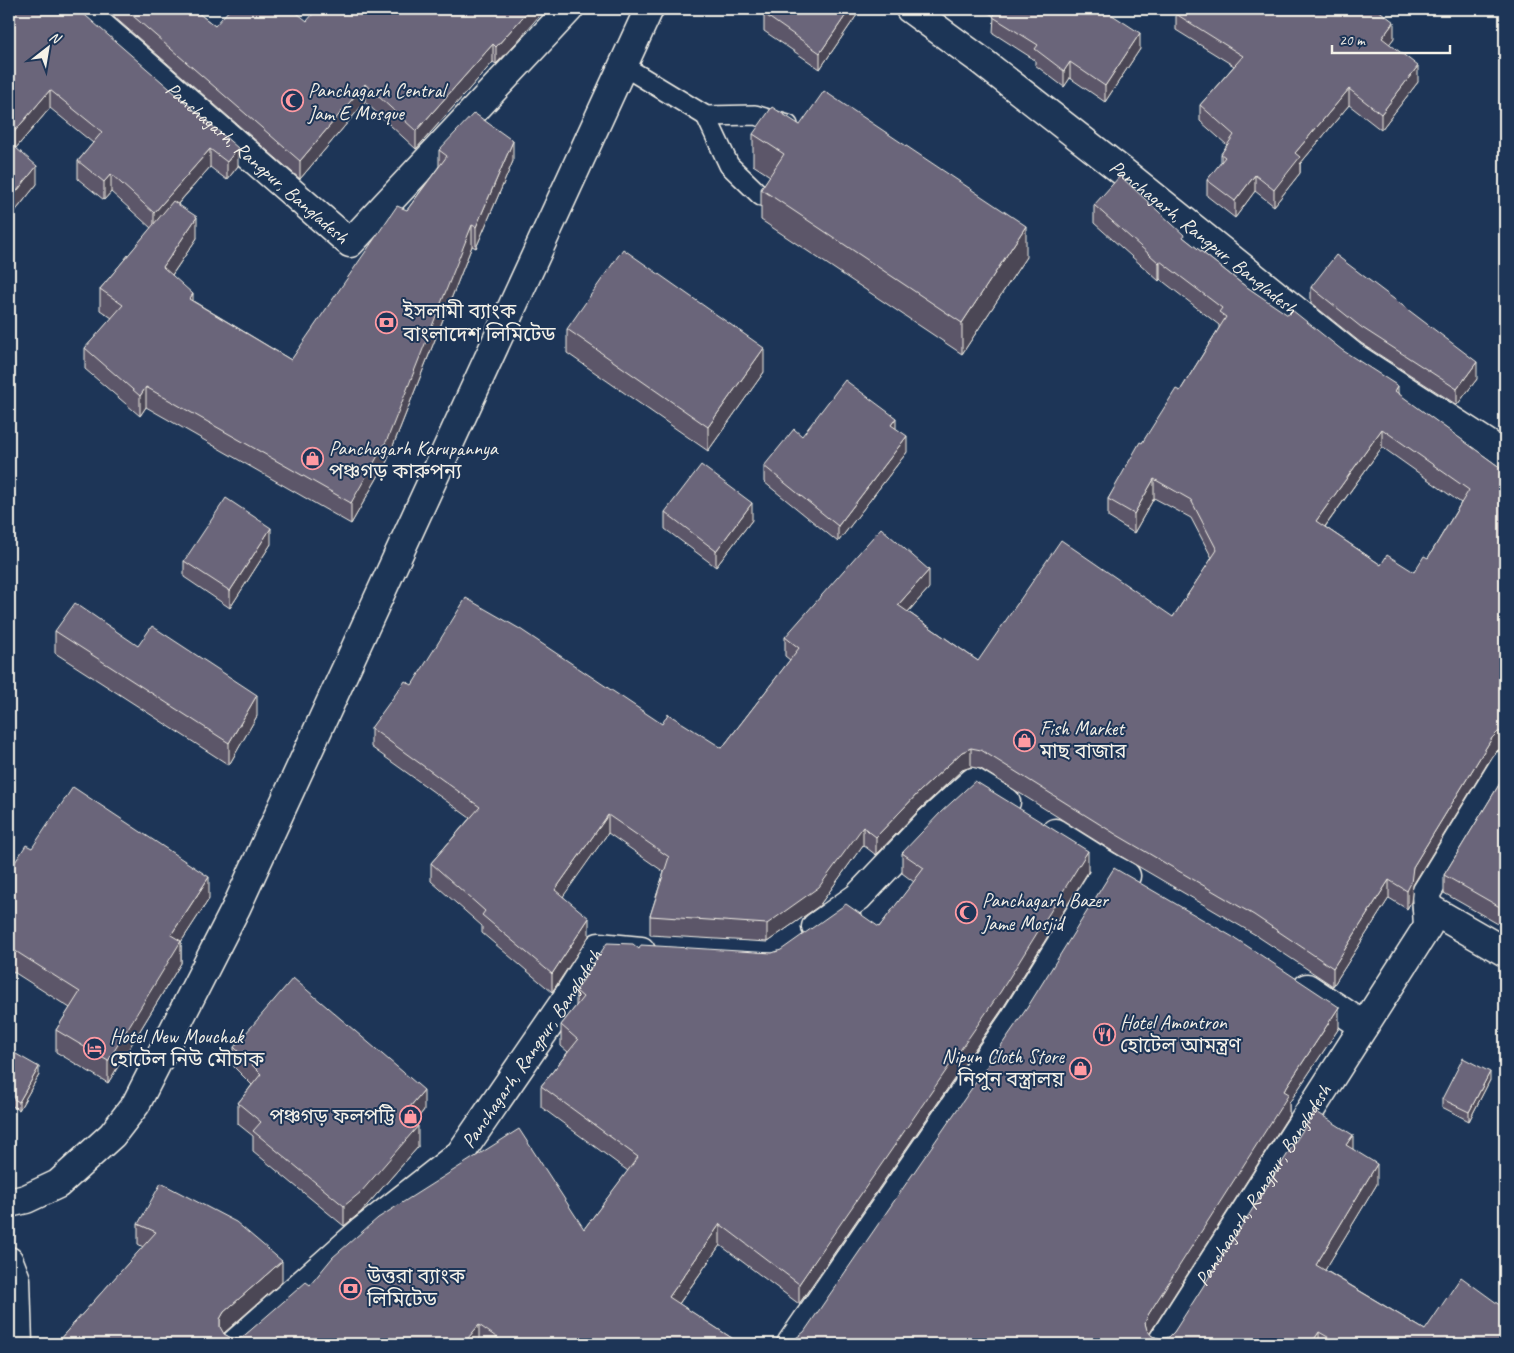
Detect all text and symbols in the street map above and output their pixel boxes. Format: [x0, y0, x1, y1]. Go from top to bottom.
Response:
north arrow [22, 22, 72, 72]
scale bar [1332, 22, 1449, 54]
text: N [46, 28, 65, 48]
text: 20 m [1339, 31, 1366, 50]
street label: Panchagarh, Rangpur, Bangladesh [161, 76, 355, 249]
place label: Panchagarh Central Jam E Mosque [307, 78, 449, 126]
mosque icon: Panchagarh Central Jam E Mosque [280, 89, 304, 113]
street label: Panchagarh, Rangpur, Bangladesh [1105, 154, 1304, 321]
place label: ইসলামী ব্যাংক বাংলাদেশ লিমিটেড [402, 299, 556, 347]
bank icon: ইসলামী ব্যাংক বাংলাদেশ লিমিটেড [375, 310, 399, 334]
place label: Panchagarh Karupannya পঞ্চগড় কারুপন্য [329, 436, 499, 484]
shop icon: Panchagarh Karupannya পঞ্চগড় কারুপন্য [301, 447, 325, 471]
place label: Fish Market মাছ বাজার [1039, 716, 1127, 764]
shop icon: Fish Market মাছ বাজার [1012, 728, 1036, 752]
place label: Panchagarh Bazer Jame Mosjid [981, 888, 1110, 936]
mosque icon: Panchagarh Bazer Jame Mosjid [954, 900, 978, 924]
street label: Panchagarh, Rangpur, Bangladesh [456, 944, 607, 1153]
place label: Hotel Amontron হোটেল আমন্ত্রণ [1120, 1010, 1242, 1058]
restaurant icon: Hotel Amontron হোটেল আমন্ত্রণ [1092, 1022, 1116, 1046]
place label: Hotel New Mouchak হোটেল নিউ মৌচাক [110, 1024, 265, 1072]
hotel icon: Hotel New Mouchak হোটেল নিউ মৌচাক [82, 1036, 106, 1060]
place label: Nipun Cloth Store নিপুন বস্ত্রালয় [942, 1044, 1065, 1092]
shop icon: Nipun Cloth Store নিপুন বস্ত্রালয় [1068, 1056, 1092, 1080]
street label: Panchagarh, Rangpur, Bangladesh [1189, 1079, 1337, 1290]
place label: পঞ্চগড় ফলপট্টি [269, 1104, 396, 1129]
shop icon: পঞ্চগড় ফলপট্টি [399, 1104, 423, 1128]
place label: উত্তরা ব্যাংক লিমিটেড [366, 1264, 466, 1312]
bank icon: উত্তরা ব্যাংক লিমিটেড [339, 1276, 363, 1300]

